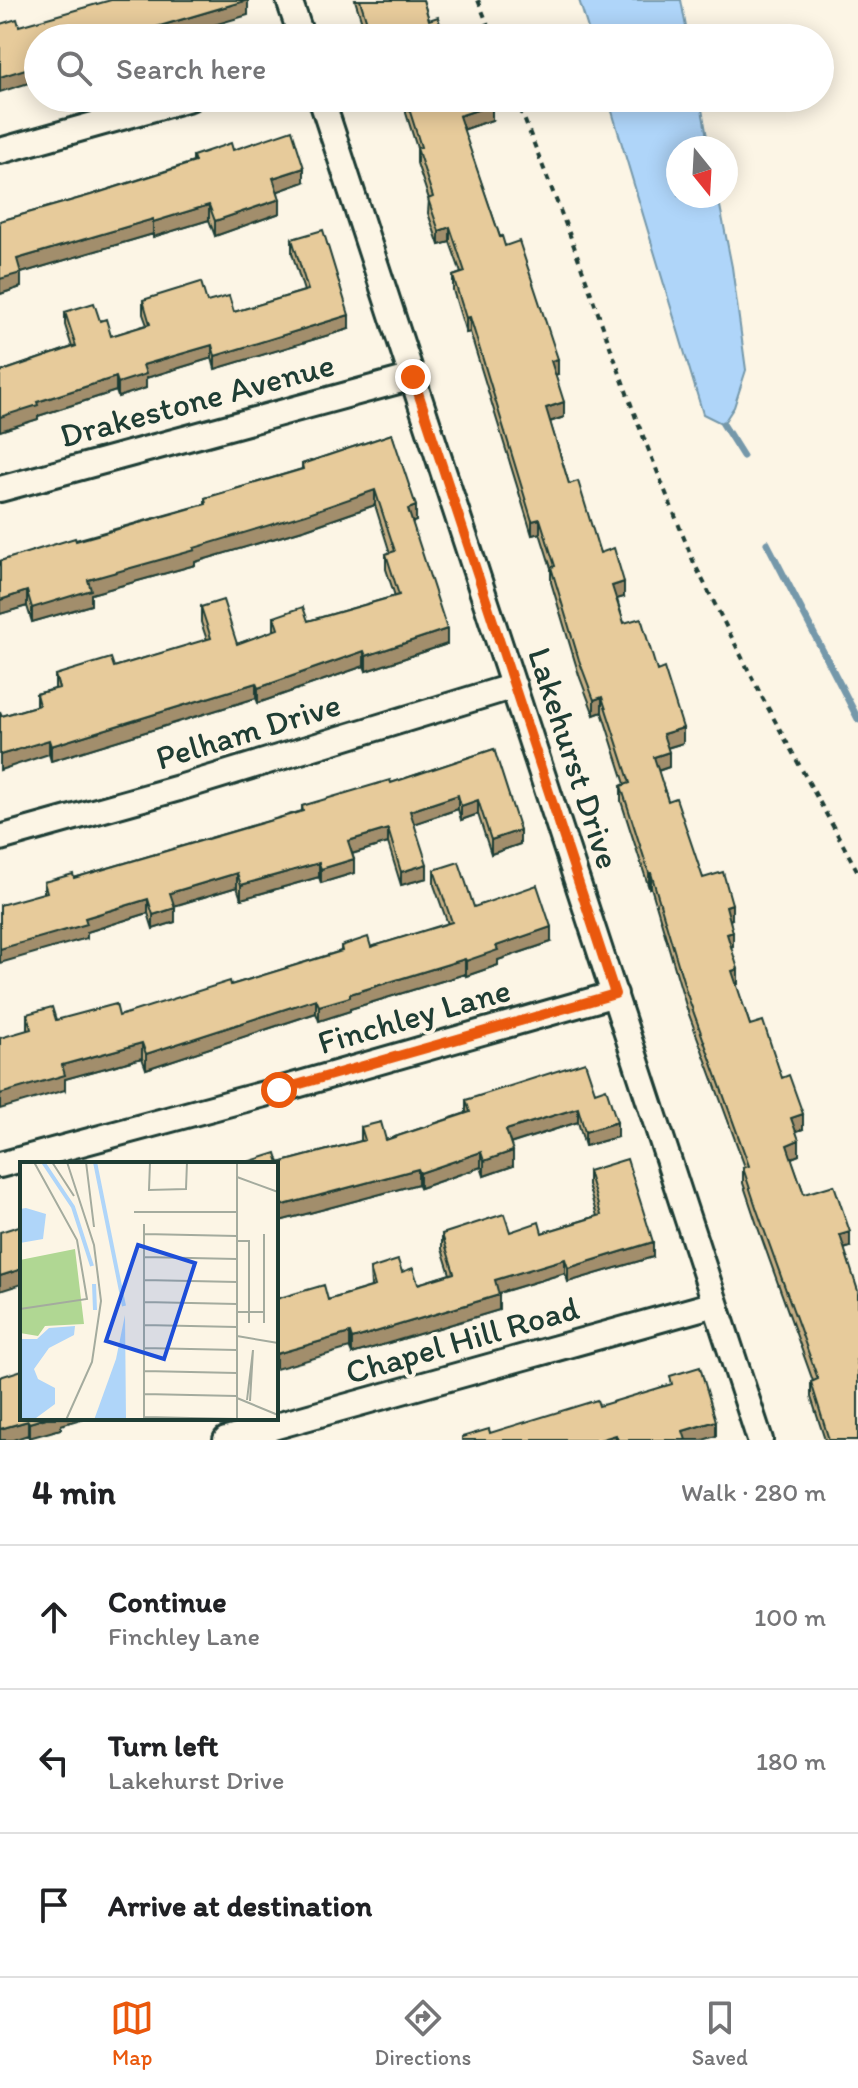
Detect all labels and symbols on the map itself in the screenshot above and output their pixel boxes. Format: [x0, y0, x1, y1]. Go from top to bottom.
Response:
north arrow [666, 136, 738, 208]
street label: Drakestone Avenue [55, 344, 339, 456]
route end [395, 359, 431, 395]
street label: Lakehurst Drive [519, 642, 629, 874]
street label: Pelham Drive [151, 683, 345, 779]
street label: Finchley Lane [313, 969, 515, 1063]
route start [261, 1072, 297, 1108]
inset map [20, 1162, 278, 1420]
street label: Chapel Hill Road [341, 1287, 584, 1393]

